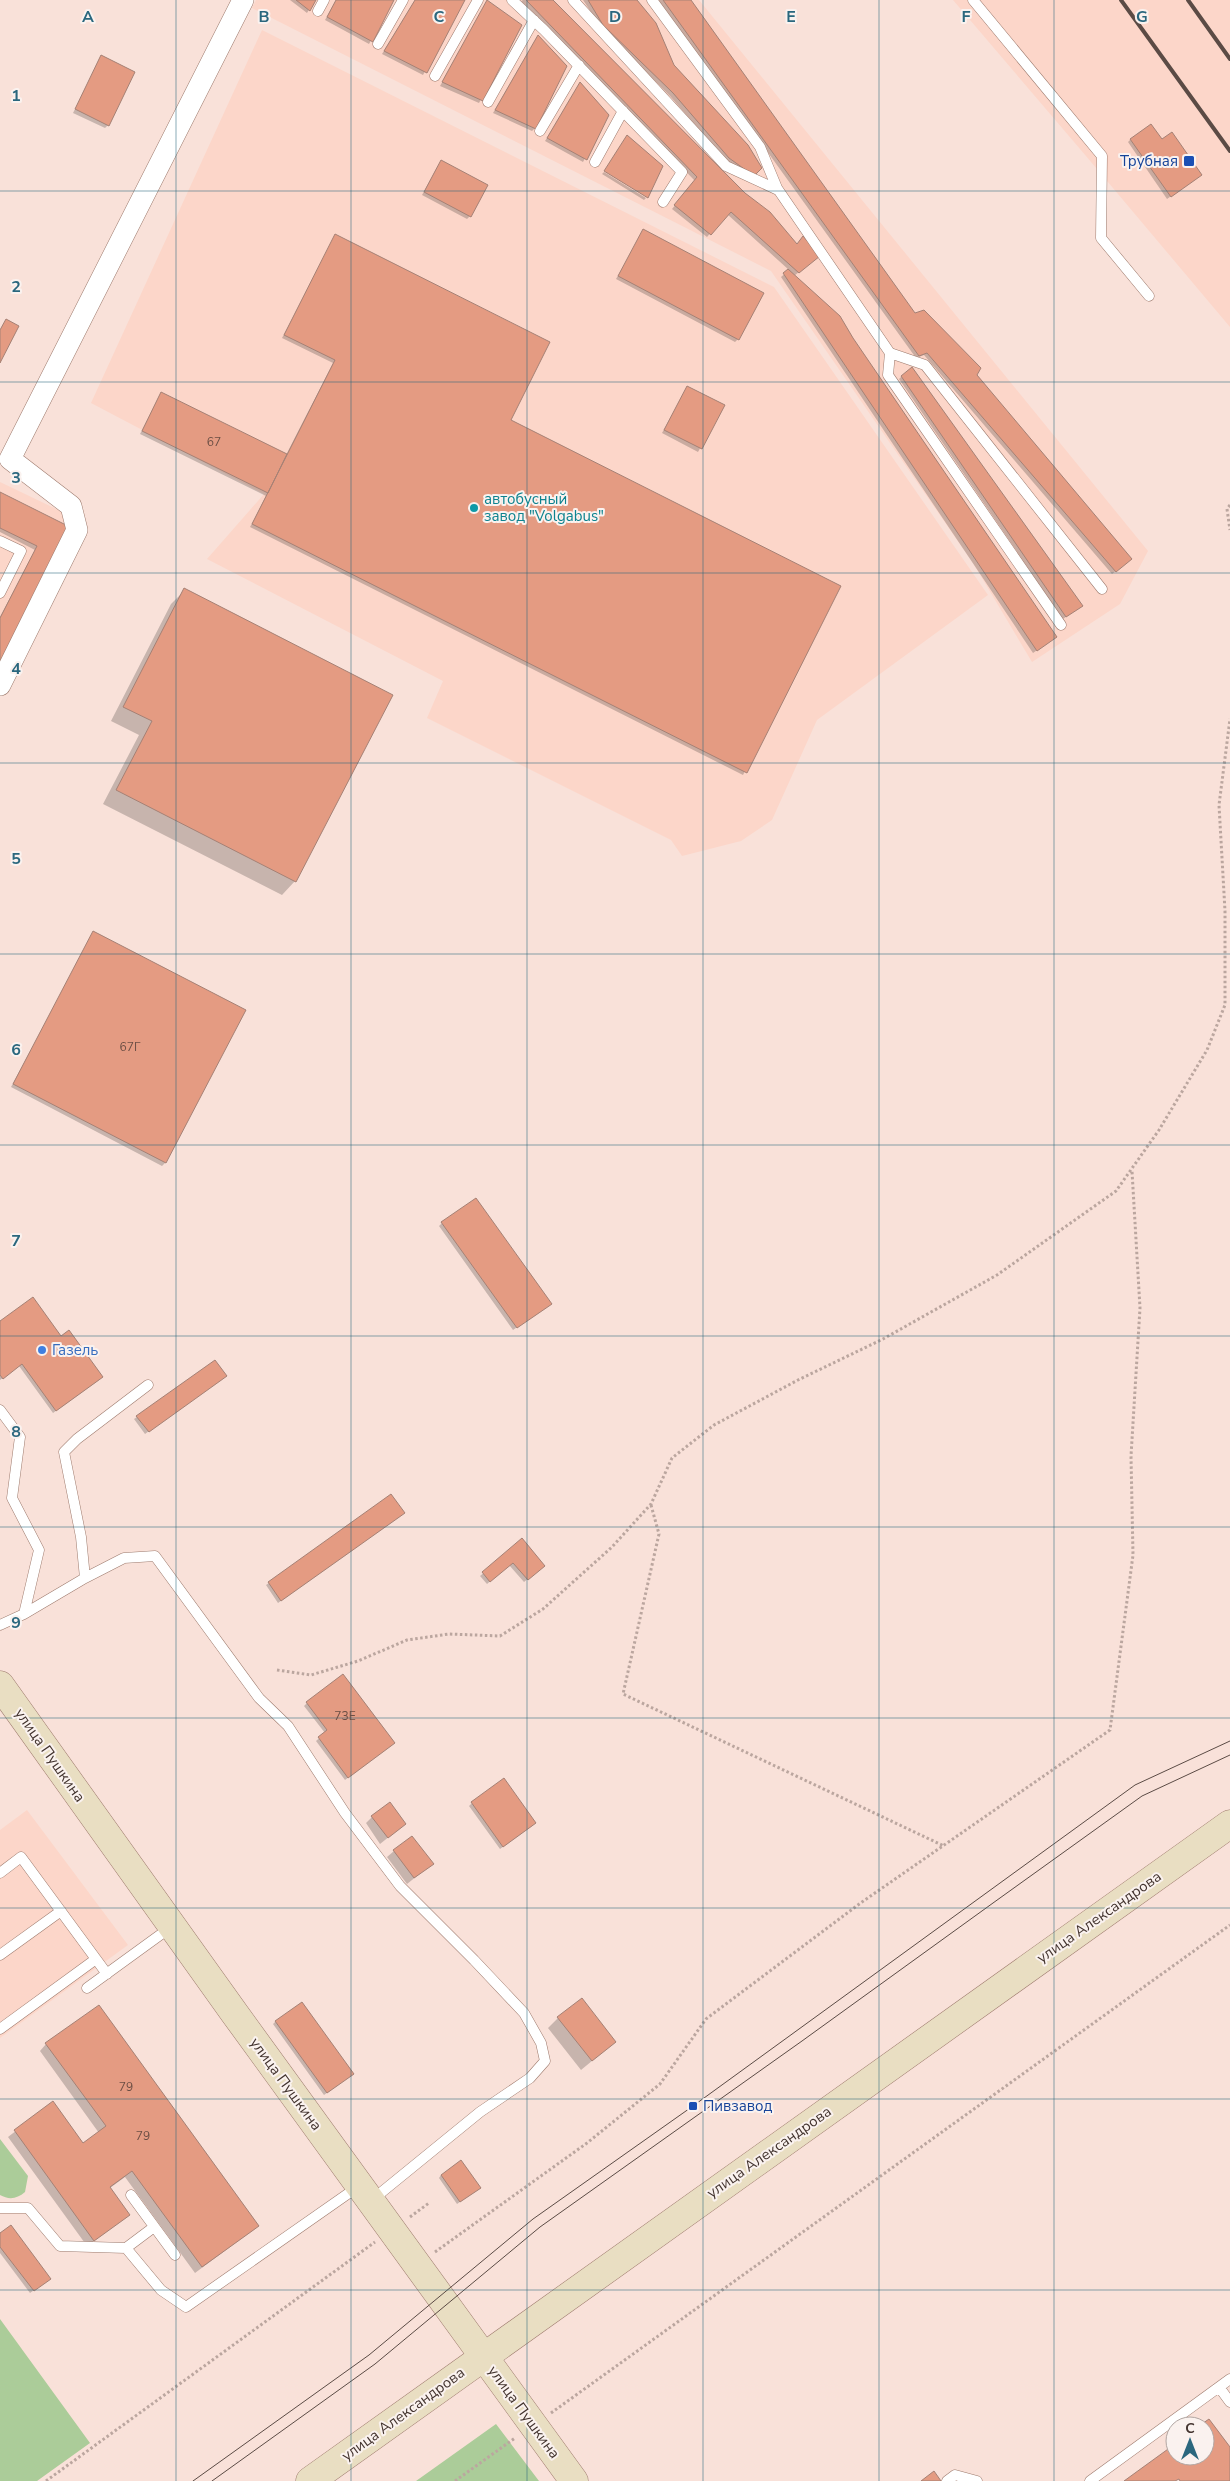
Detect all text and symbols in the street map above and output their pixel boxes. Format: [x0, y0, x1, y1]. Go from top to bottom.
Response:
text: A [82, 6, 94, 28]
text: B [258, 6, 270, 28]
text: C [434, 6, 445, 28]
text: D [609, 6, 621, 28]
text: E [786, 6, 796, 28]
text: F [962, 6, 971, 28]
text: G [1136, 6, 1148, 28]
text: 1 [11, 85, 21, 107]
place label: Трубная [1120, 151, 1178, 171]
marker: Трубная [1182, 154, 1196, 168]
text: 2 [11, 276, 21, 298]
house number: 67 [207, 434, 221, 450]
text: 3 [11, 467, 21, 489]
place label: автобусный завод "Volgabus" [484, 489, 604, 526]
marker: автобусный завод "Volgabus" [468, 502, 480, 514]
text: 4 [11, 658, 21, 680]
text: 5 [11, 848, 21, 870]
text: 6 [11, 1039, 21, 1061]
house number: 67Г [120, 1039, 141, 1055]
text: 7 [11, 1230, 21, 1252]
place label: Газель [52, 1340, 98, 1360]
marker: Газель [36, 1344, 48, 1356]
text: 8 [11, 1421, 21, 1443]
text: 9 [11, 1612, 21, 1634]
street label: улица Пушкина [10, 1704, 90, 1806]
house number: 73Е [334, 1708, 356, 1724]
street label: улица Александрова [1033, 1866, 1165, 1968]
street label: улица Пушкина [245, 2033, 327, 2135]
house number: 79 [119, 2079, 133, 2095]
place label: Пивзавод [703, 2096, 773, 2116]
marker: Пивзавод [687, 2100, 699, 2112]
street label: улица Александрова [703, 2101, 835, 2203]
house number: 79 [136, 2128, 150, 2144]
street label: улица Пушкина [483, 2361, 565, 2463]
street label: улица Александрова [337, 2362, 469, 2466]
north arrow [1165, 2416, 1215, 2466]
text: С [1185, 2419, 1195, 2438]

